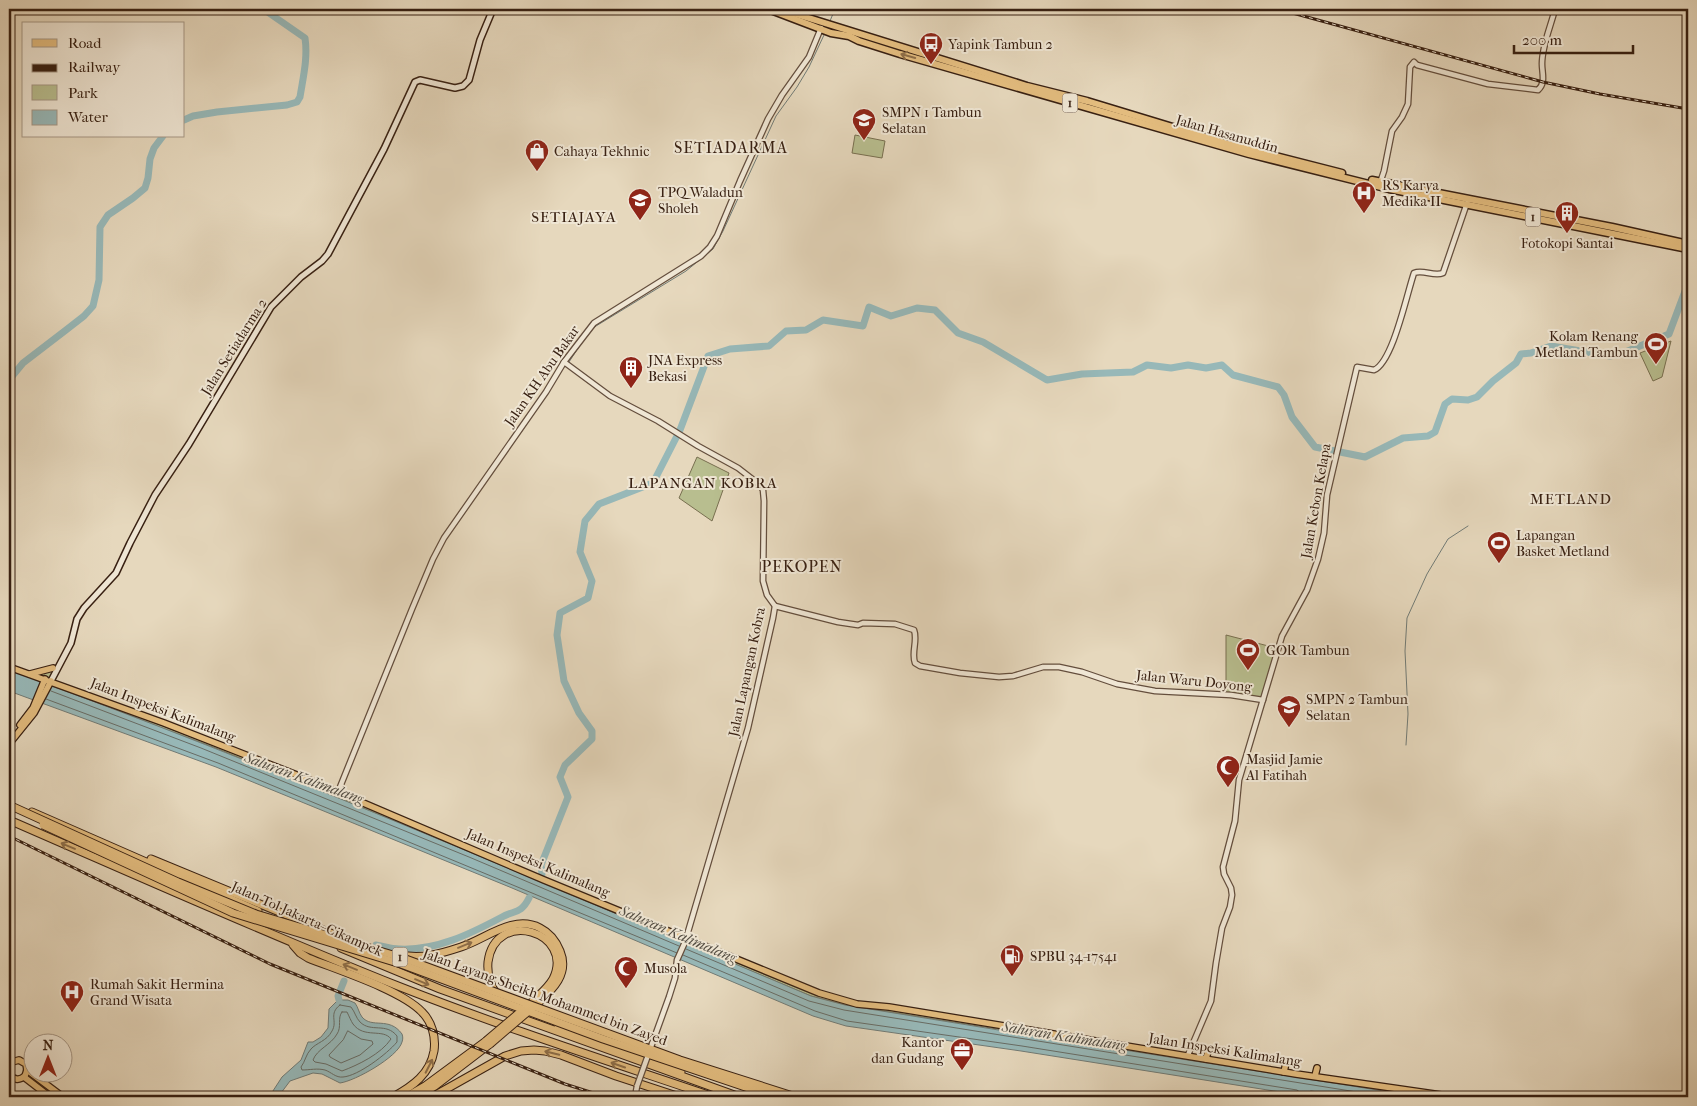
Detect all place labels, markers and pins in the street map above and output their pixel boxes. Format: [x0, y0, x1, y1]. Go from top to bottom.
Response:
bus stop icon: Yapink Tambun 2 [918, 31, 944, 65]
place label: Yapink Tambun 2 [947, 36, 1053, 53]
place label: SMPN 1 Tambun Selatan [882, 104, 982, 137]
school or university icon: SMPN 1 Tambun Selatan [851, 107, 877, 141]
shop icon: Cahaya Tekhnic [524, 138, 550, 172]
place label: Cahaya Tekhnic [554, 143, 649, 160]
place label: RS Karya Medika II [1382, 177, 1441, 210]
hospital icon: RS Karya Medika II [1351, 180, 1377, 214]
place label: TPQ Waladun Sholeh [658, 184, 743, 217]
school or university icon: TPQ Waladun Sholeh [627, 187, 653, 221]
building icon: Fotokopi Santai [1554, 200, 1580, 234]
place label: Fotokopi Santai [1521, 235, 1613, 252]
place label: Kolam Renang Metland Tambun [1535, 328, 1639, 361]
sports icon: Kolam Renang Metland Tambun [1643, 331, 1669, 365]
place label: JNA Express Bekasi [647, 352, 722, 385]
building icon: JNA Express Bekasi [618, 355, 644, 389]
place label: Lapangan Basket Metland [1516, 527, 1610, 560]
sports icon: Lapangan Basket Metland [1486, 530, 1512, 564]
sports icon: GOR Tambun [1235, 637, 1261, 671]
place label: GOR Tambun [1266, 642, 1350, 659]
place label: SMPN 2 Tambun Selatan [1306, 691, 1408, 724]
school or university icon: SMPN 2 Tambun Selatan [1276, 694, 1302, 728]
place label: Masjid Jamie Al Fatihah [1245, 751, 1323, 784]
mosque icon: Masjid Jamie Al Fatihah [1215, 754, 1241, 788]
fuel station icon: SPBU 34-17541 [999, 943, 1025, 977]
place label: SPBU 34-17541 [1030, 948, 1117, 965]
mosque icon: Musola [613, 955, 639, 989]
place label: Musola [644, 960, 688, 977]
place label: Rumah Sakit Hermina Grand Wisata [90, 976, 224, 1009]
hospital icon: Rumah Sakit Hermina Grand Wisata [59, 979, 85, 1013]
place label: Kantor dan Gudang [871, 1034, 945, 1067]
office icon: Kantor dan Gudang [949, 1037, 975, 1071]

